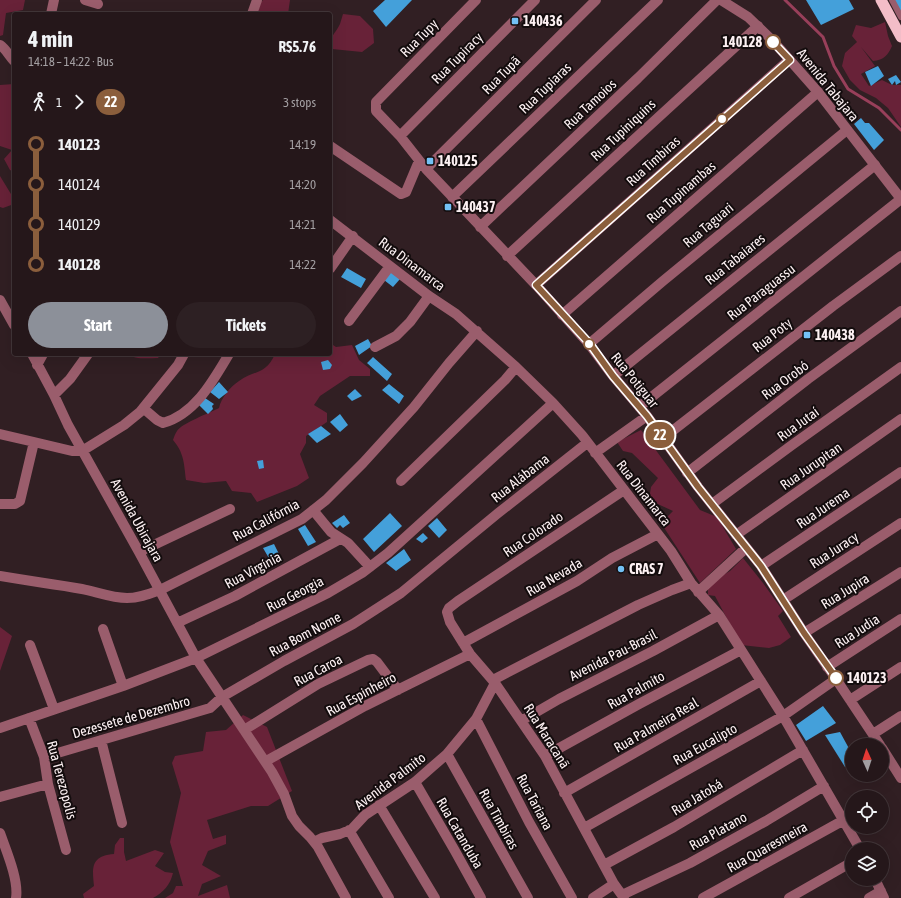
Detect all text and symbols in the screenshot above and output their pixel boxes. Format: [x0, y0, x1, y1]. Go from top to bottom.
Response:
place label: 140436 [523, 13, 563, 29]
street label: Rua Tupy [397, 16, 441, 60]
marker: 140436 [510, 16, 520, 26]
text: 4 min [28, 26, 73, 52]
street label: Rua Tupiracy [428, 29, 486, 87]
place label: 140128 [723, 34, 762, 50]
marker: 140128 [765, 34, 781, 50]
text: R$5.76 [278, 38, 316, 55]
street label: Avenida Tabajara [794, 45, 862, 125]
street label: Rua Tupã [479, 53, 523, 97]
text: 14:18 – 14:22 · Bus [28, 54, 114, 69]
street label: Rua Tupiaras [516, 59, 574, 117]
street label: Rua Tamoios [561, 76, 619, 132]
icon: walk [28, 91, 50, 113]
icon: forward [68, 91, 90, 113]
text: 22 [104, 94, 117, 110]
text: 1 [56, 95, 62, 110]
text: 3 stops [283, 95, 316, 110]
street label: Rua Tupiniquins [587, 96, 659, 164]
unlabelled marker [716, 113, 728, 125]
street label: Rua Timbiras [623, 133, 683, 189]
text: 140123 [58, 136, 100, 153]
text: 14:19 [289, 137, 316, 152]
place label: 140125 [438, 153, 478, 169]
marker: 140125 [425, 156, 435, 166]
street label: Rua Tupinambas [643, 158, 719, 226]
text: 140124 [58, 176, 100, 193]
text: 14:20 [289, 177, 316, 192]
place label: 140437 [456, 199, 495, 215]
street label: Rua Taguari [680, 199, 736, 251]
marker: 140437 [443, 202, 453, 212]
text: 140129 [58, 216, 100, 233]
text: 14:21 [289, 217, 316, 232]
street label: Rua Tabaiares [702, 230, 768, 288]
street label: Rua Dinamarca [376, 234, 448, 294]
text: 140128 [58, 256, 100, 273]
text: 14:22 [289, 257, 316, 272]
street label: Rua Paraguassu [724, 261, 798, 323]
button: Start [28, 302, 168, 348]
button: Tickets [176, 302, 316, 348]
street label: Rua Poty [749, 315, 795, 355]
place label: 140438 [815, 327, 855, 343]
marker: 140438 [802, 330, 812, 340]
unlabelled marker [583, 338, 595, 350]
street label: Rua Potiguar [608, 349, 663, 411]
street label: Rua Orobó [759, 357, 811, 403]
street label: Rua Jutaí [774, 404, 822, 444]
line badge: 22 [642, 422, 678, 448]
text: 22 [653, 427, 667, 443]
street label: Rua Jurupitan [777, 439, 845, 493]
street label: Rua Alábama [488, 450, 552, 506]
street label: Rua Dinamarca [613, 457, 675, 529]
street label: Avenida Ubirajara [108, 476, 166, 564]
street label: Rua Jurema [793, 484, 853, 532]
street label: Rua Califórnia [230, 496, 302, 544]
street label: Rua Colorado [500, 508, 566, 560]
street label: Rua Juracy [807, 528, 862, 572]
street label: Rua Virgínia [222, 548, 284, 592]
street label: Rua Nevada [523, 555, 585, 599]
place label: CRAS 7 [629, 561, 664, 577]
marker: CRAS 7 [616, 564, 626, 574]
street label: Rua Jupira [818, 570, 872, 612]
street label: Rua Georgia [264, 573, 326, 615]
street label: Rua Bom Nome [267, 608, 343, 660]
street label: Rua Judia [832, 611, 882, 651]
street label: Avenida Pau-Brasil [567, 626, 660, 684]
street label: Rua Caroa [291, 651, 345, 689]
street label: Rua Palmito [605, 668, 667, 712]
street label: Rua Espinheiro [323, 669, 399, 719]
marker: 140123 [828, 670, 844, 686]
place label: 140123 [847, 670, 886, 686]
street label: Dezessete de Dezembro [70, 693, 192, 741]
street label: Rua Palmeira Real [611, 694, 701, 756]
street label: Rua Maracanã [521, 701, 573, 771]
street label: Rua Eucalipto [670, 720, 740, 768]
north arrow [845, 738, 889, 782]
map controls [845, 738, 889, 886]
street label: Rua Terezopolis [44, 739, 80, 821]
street label: Avenida Palmito [351, 749, 429, 813]
street label: Rua Tariana [514, 771, 556, 833]
street label: Rua Jatobá [669, 776, 725, 818]
street label: Rua Timbiras [476, 786, 522, 852]
button: locate [845, 790, 889, 834]
street label: Rua Catanduba [433, 795, 487, 871]
street label: Rua Platano [686, 809, 750, 853]
street label: Rua Quaresmeira [724, 818, 810, 876]
button: layers [845, 842, 889, 886]

